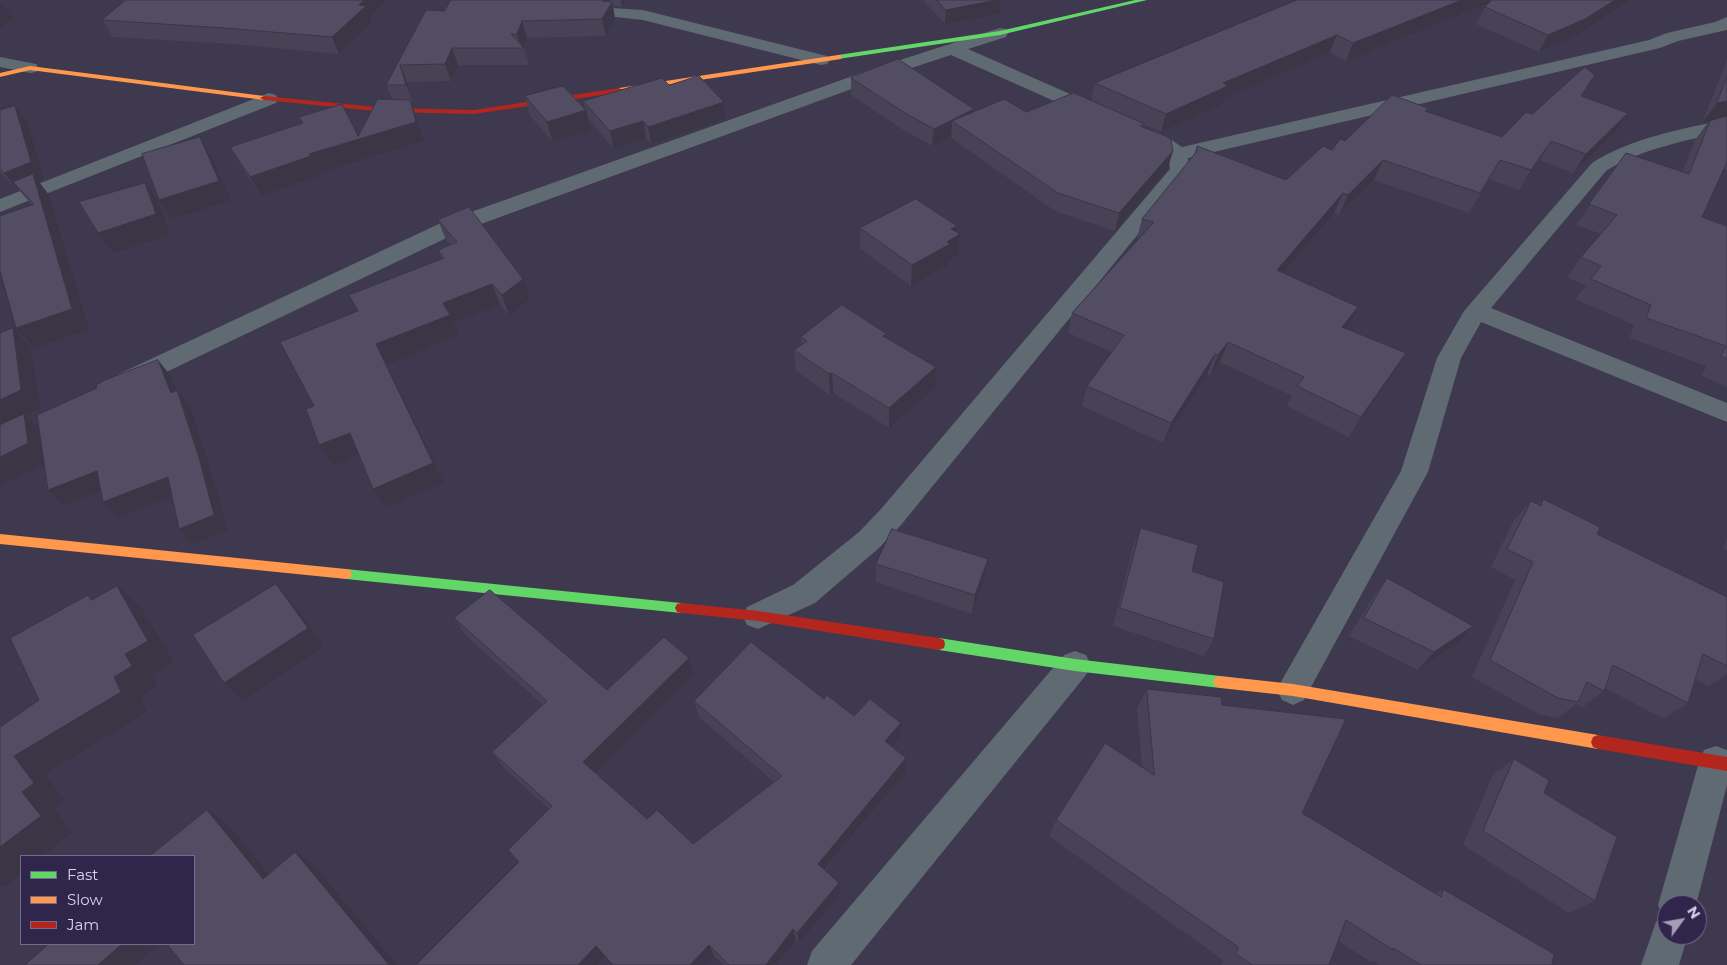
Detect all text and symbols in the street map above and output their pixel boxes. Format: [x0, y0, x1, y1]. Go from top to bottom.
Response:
legend [20, 855, 195, 945]
text: Fast [67, 865, 98, 884]
text: Slow [67, 890, 103, 909]
north arrow [1657, 895, 1707, 945]
text: N [1683, 903, 1705, 922]
text: Jam [67, 915, 99, 934]

